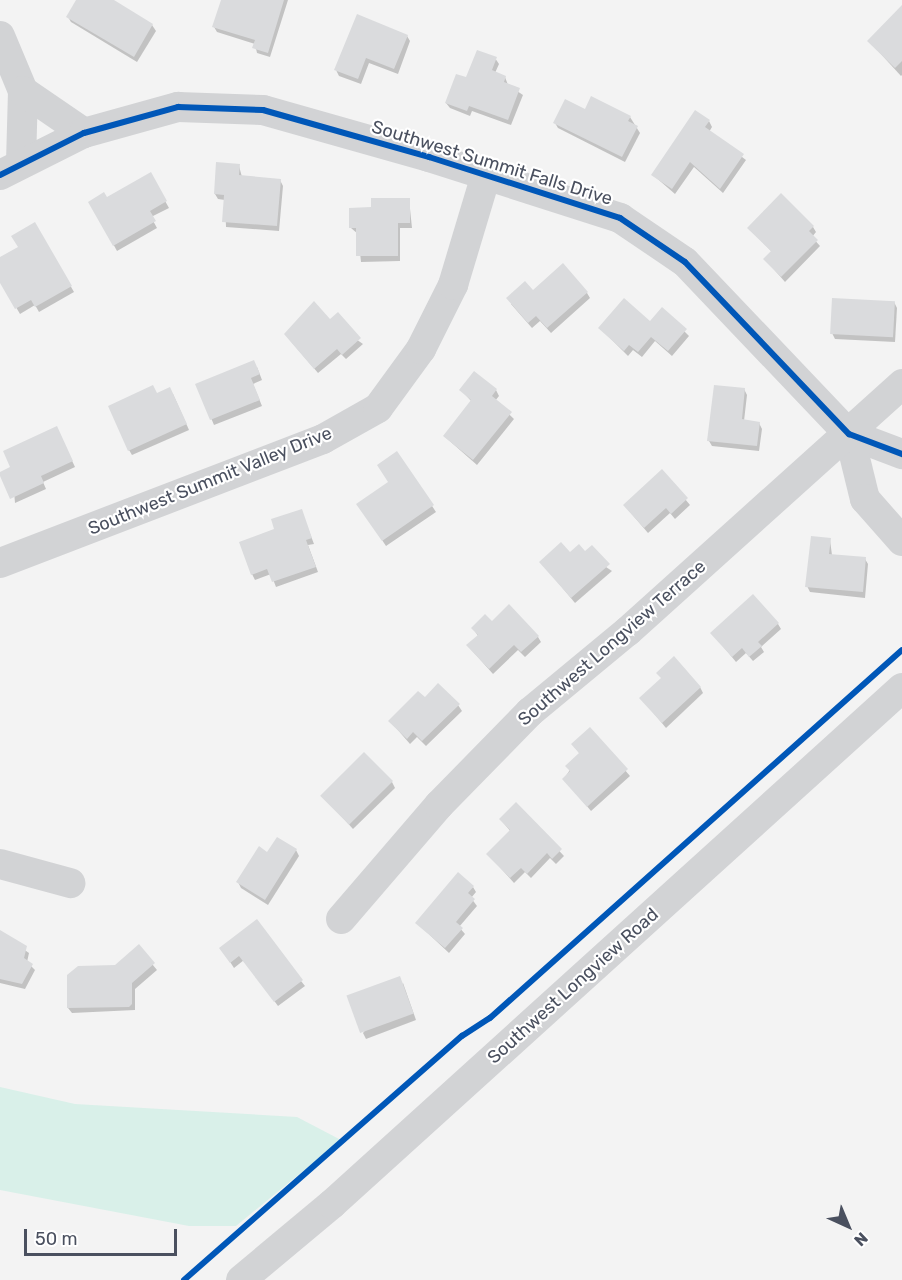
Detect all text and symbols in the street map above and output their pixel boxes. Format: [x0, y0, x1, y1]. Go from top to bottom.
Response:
street label: Southwest Summit Falls Drive [369, 116, 615, 210]
street label: Southwest Summit Valley Drive [85, 422, 335, 540]
street label: Southwest Longview Terrace [513, 555, 711, 731]
street label: Southwest Longview Road [483, 903, 663, 1069]
north arrow [818, 1196, 878, 1256]
scale bar [27, 1217, 180, 1255]
text: 50 m [35, 1228, 78, 1250]
text: N [850, 1228, 872, 1250]

